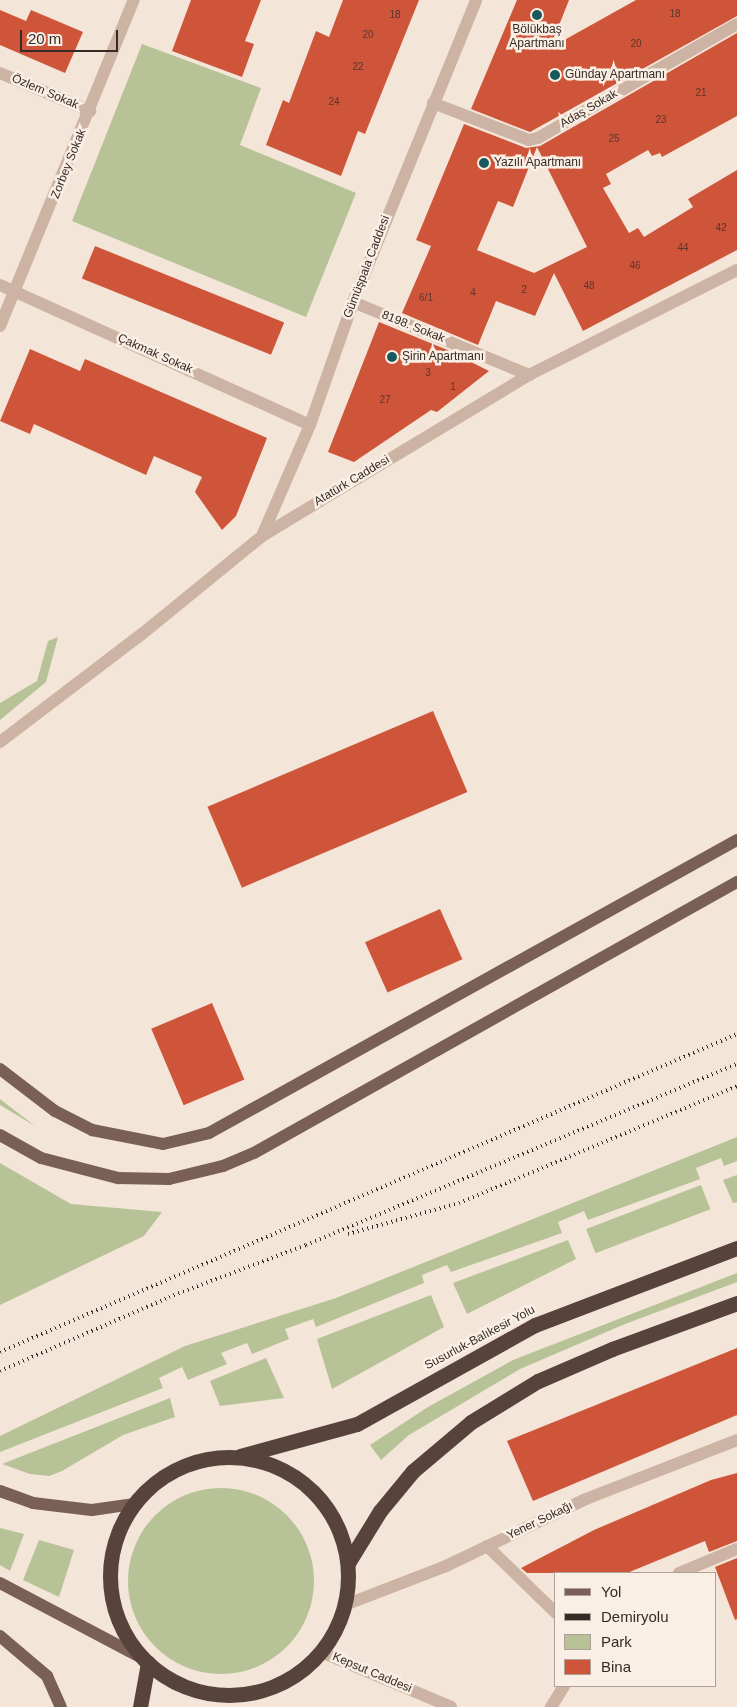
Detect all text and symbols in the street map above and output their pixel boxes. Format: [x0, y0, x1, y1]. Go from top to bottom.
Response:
house number: 18 [669, 8, 681, 20]
house number: 18 [389, 9, 401, 21]
marker: Bölükbaş Apartmanı [531, 9, 543, 21]
scale bar [22, 20, 120, 52]
place label: Bölükbaş Apartmanı [509, 23, 565, 51]
house number: 20 [362, 29, 374, 41]
text: 20 m [28, 30, 61, 47]
house number: 20 [630, 38, 642, 50]
house number: 22 [352, 61, 364, 73]
place label: Günday Apartmanı [565, 68, 666, 82]
marker: Günday Apartmanı [549, 69, 561, 81]
street label: Özlem Sokak [9, 71, 81, 113]
street label: Adaş Sokak [558, 87, 620, 131]
house number: 21 [695, 87, 707, 99]
house number: 24 [328, 96, 340, 108]
house number: 23 [655, 114, 667, 126]
street label: Zorbey Sokak [48, 127, 90, 201]
house number: 25 [608, 133, 620, 145]
place label: Yazılı Apartmanı [494, 156, 582, 170]
marker: Yazılı Apartmanı [478, 157, 490, 169]
street label: Gümüşpala Caddesi [341, 214, 393, 320]
house number: 42 [715, 222, 727, 234]
house number: 44 [677, 242, 689, 254]
house number: 46 [629, 260, 641, 272]
house number: 48 [583, 280, 595, 292]
house number: 2 [521, 284, 527, 296]
house number: 4 [470, 287, 476, 299]
house number: 6/1 [419, 292, 433, 304]
street label: 8198. Sokak [379, 308, 447, 346]
street label: Çakmak Sokak [115, 331, 195, 377]
place label: Şirin Apartmanı [402, 350, 485, 364]
marker: Şirin Apartmanı [386, 351, 398, 363]
house number: 3 [425, 367, 431, 379]
house number: 1 [450, 381, 456, 393]
house number: 27 [379, 394, 391, 406]
street label: Atatürk Caddesi [312, 453, 392, 509]
street label: Susurluk-Balıkesir Yolu [422, 1303, 538, 1373]
street label: Yener Sokağı [505, 1499, 575, 1543]
legend [554, 1572, 717, 1687]
text: Yol [601, 1583, 621, 1600]
text: Demiryolu [601, 1608, 669, 1625]
text: Park [601, 1633, 632, 1650]
street label: Kepsut Caddesi [330, 1650, 414, 1696]
text: Bina [601, 1658, 631, 1675]

